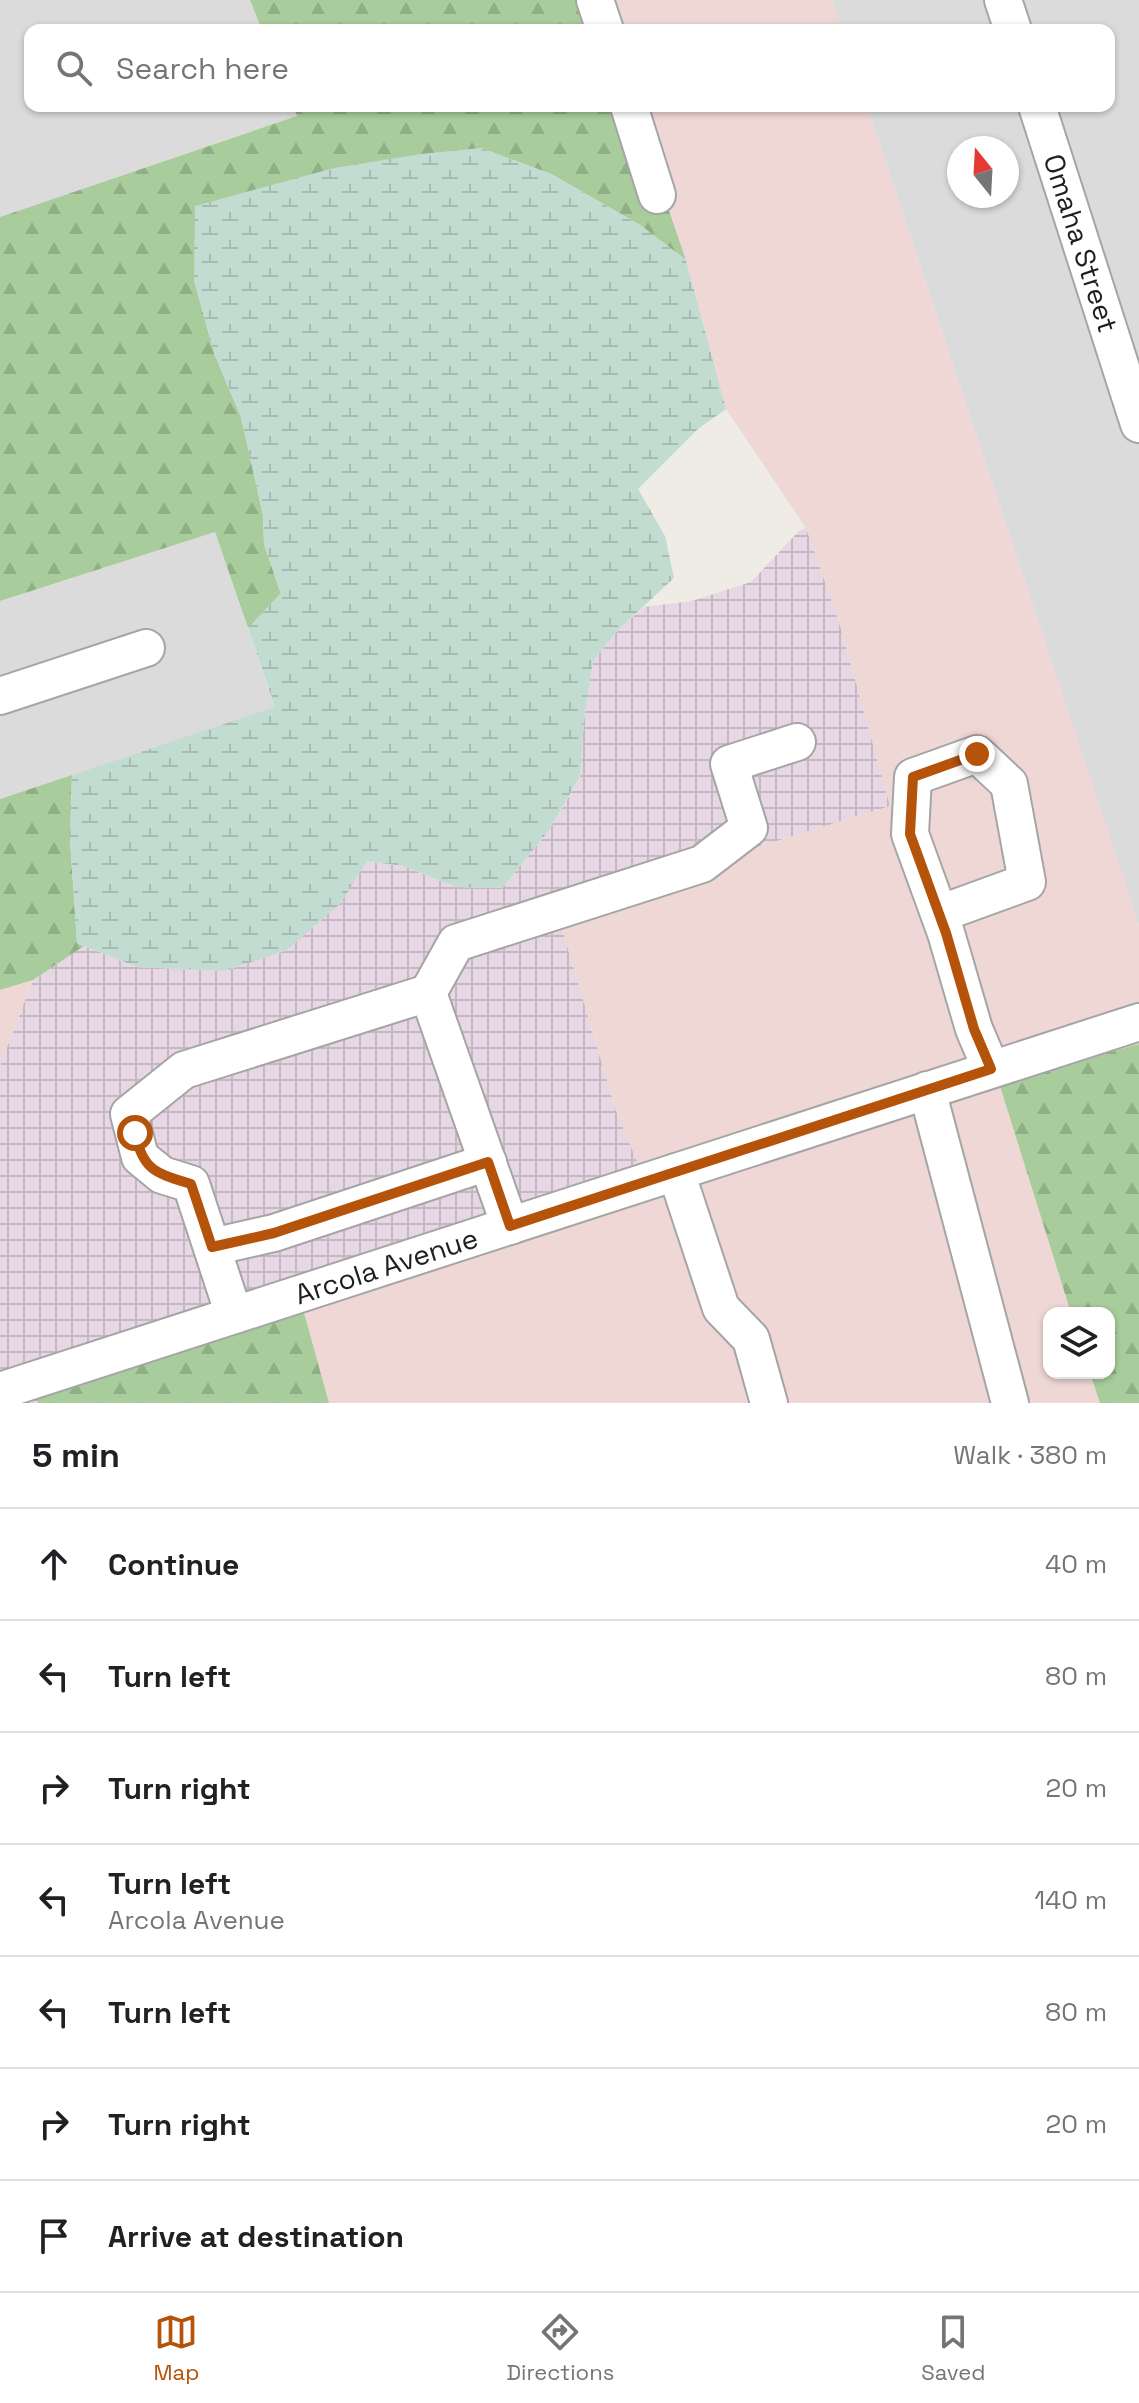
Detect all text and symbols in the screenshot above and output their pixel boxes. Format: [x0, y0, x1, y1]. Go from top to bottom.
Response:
search box [24, 24, 1115, 112]
icon: search [52, 46, 96, 90]
text: Search here [116, 49, 289, 88]
north arrow [947, 136, 1019, 208]
street label: Omaha Street [1036, 150, 1126, 337]
route end [959, 736, 995, 772]
route start [117, 1115, 153, 1151]
street label: Arcola Avenue [290, 1219, 482, 1312]
map controls [1043, 1307, 1115, 1379]
button: layers [1043, 1307, 1115, 1379]
text: 5 min [32, 1434, 120, 1477]
text: Walk · 380 m [953, 1438, 1107, 1472]
icon: ahead [32, 1542, 76, 1586]
text: Continue [108, 1545, 239, 1584]
text: 40 m [1045, 1547, 1107, 1581]
icon: left [32, 1654, 76, 1698]
text: Turn left [108, 1657, 231, 1696]
text: 80 m [1045, 1659, 1107, 1693]
icon: right [32, 1766, 76, 1810]
text: Turn right [108, 1769, 251, 1808]
text: 20 m [1046, 1771, 1107, 1805]
text: Turn left [108, 1864, 231, 1903]
icon: left [32, 1878, 76, 1922]
text: 140 m [1034, 1883, 1107, 1917]
text: Arcola Avenue [108, 1903, 285, 1937]
icon: left [32, 1990, 76, 2034]
text: Turn left [108, 1993, 231, 2032]
text: 80 m [1045, 1995, 1107, 2029]
icon: right [32, 2102, 76, 2146]
text: Turn right [108, 2105, 251, 2144]
text: 20 m [1046, 2107, 1107, 2141]
icon: arrive [32, 2214, 76, 2258]
text: Arrive at destination [108, 2217, 404, 2256]
tab: Map [154, 2310, 199, 2386]
tab: Directions [506, 2310, 614, 2386]
tab: Saved [921, 2310, 985, 2386]

